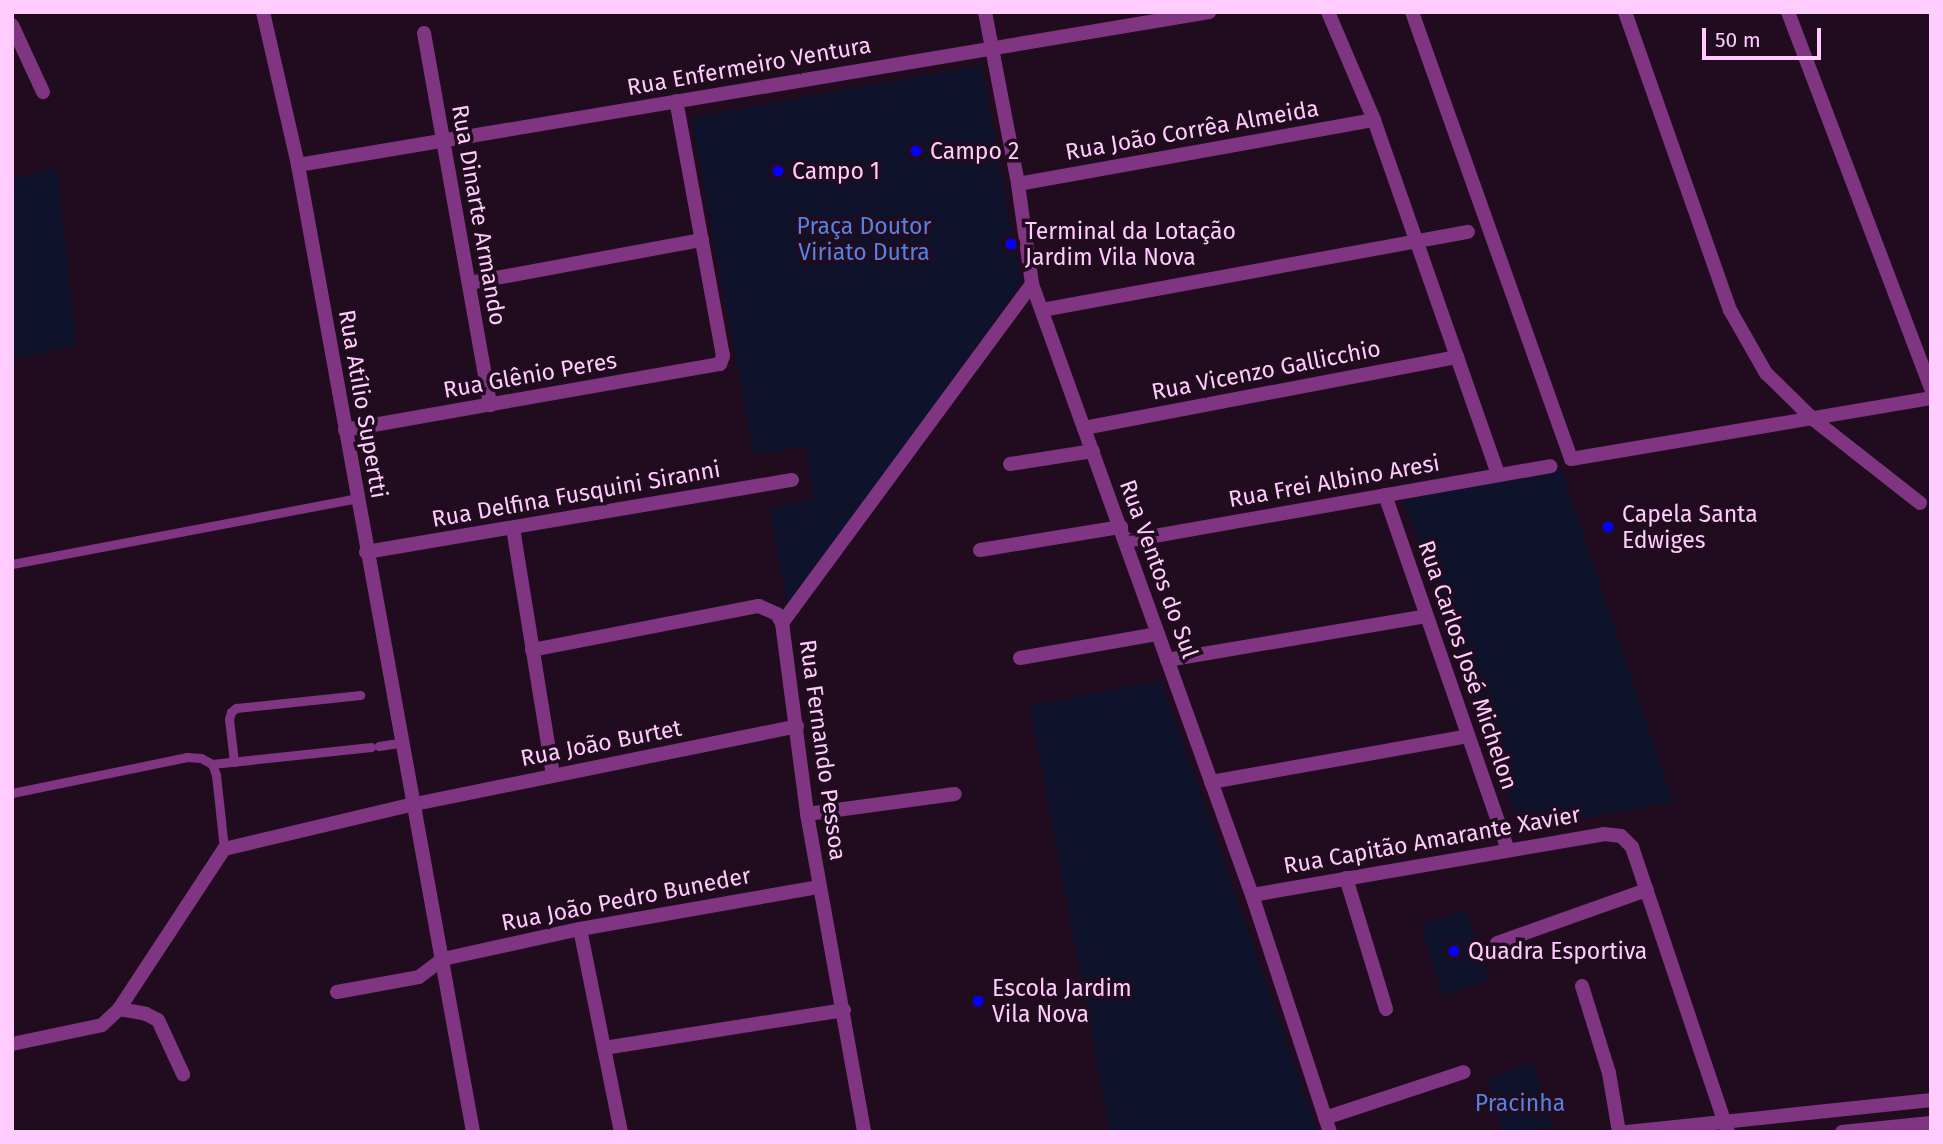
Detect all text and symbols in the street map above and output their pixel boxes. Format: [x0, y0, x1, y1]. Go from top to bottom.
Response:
scale bar [1705, 14, 1824, 58]
text: 50 m [1715, 27, 1761, 53]
street label: Rua Enfermeiro Ventura [625, 31, 873, 101]
street label: Rua João Corrêa Almeida [1063, 94, 1321, 166]
street label: Rua Dinarte Armando [446, 102, 512, 328]
place label: Campo 2 [930, 137, 1019, 165]
marker: Campo 2 [908, 143, 924, 159]
place label: Campo 1 [792, 157, 880, 185]
marker: Campo 1 [770, 163, 786, 179]
park label: Praça Doutor Viriato Dutra [797, 212, 931, 266]
place label: Terminal da Lotação Jardim Vila Nova [1025, 217, 1236, 271]
marker: Terminal da Lotação Jardim Vila Nova [1003, 236, 1019, 252]
street label: Rua Atílio Supertti [333, 308, 393, 500]
street label: Rua Vicenzo Gallicchio [1149, 334, 1383, 406]
street label: Rua Glênio Peres [441, 346, 619, 404]
street label: Rua Frei Albino Aresi [1226, 449, 1442, 513]
street label: Rua Delfina Fusquini Siranni [430, 455, 722, 533]
street label: Rua Ventos do Sul [1114, 476, 1204, 662]
place label: Capela Santa Edwiges [1622, 500, 1758, 554]
marker: Capela Santa Edwiges [1600, 519, 1616, 535]
street label: Rua Carlos José Michelon [1412, 537, 1524, 793]
street label: Rua Fernando Pessoa [794, 638, 852, 862]
street label: Rua João Burtet [518, 714, 684, 772]
street label: Rua Capitão Amarante Xavier [1281, 800, 1583, 880]
street label: Rua João Pedro Buneder [499, 861, 753, 937]
place label: Quadra Esportiva [1468, 937, 1647, 965]
marker: Quadra Esportiva [1446, 943, 1462, 959]
place label: Escola Jardim Vila Nova [992, 974, 1132, 1028]
marker: Escola Jardim Vila Nova [970, 993, 986, 1009]
park label: Pracinha [1475, 1089, 1565, 1117]

